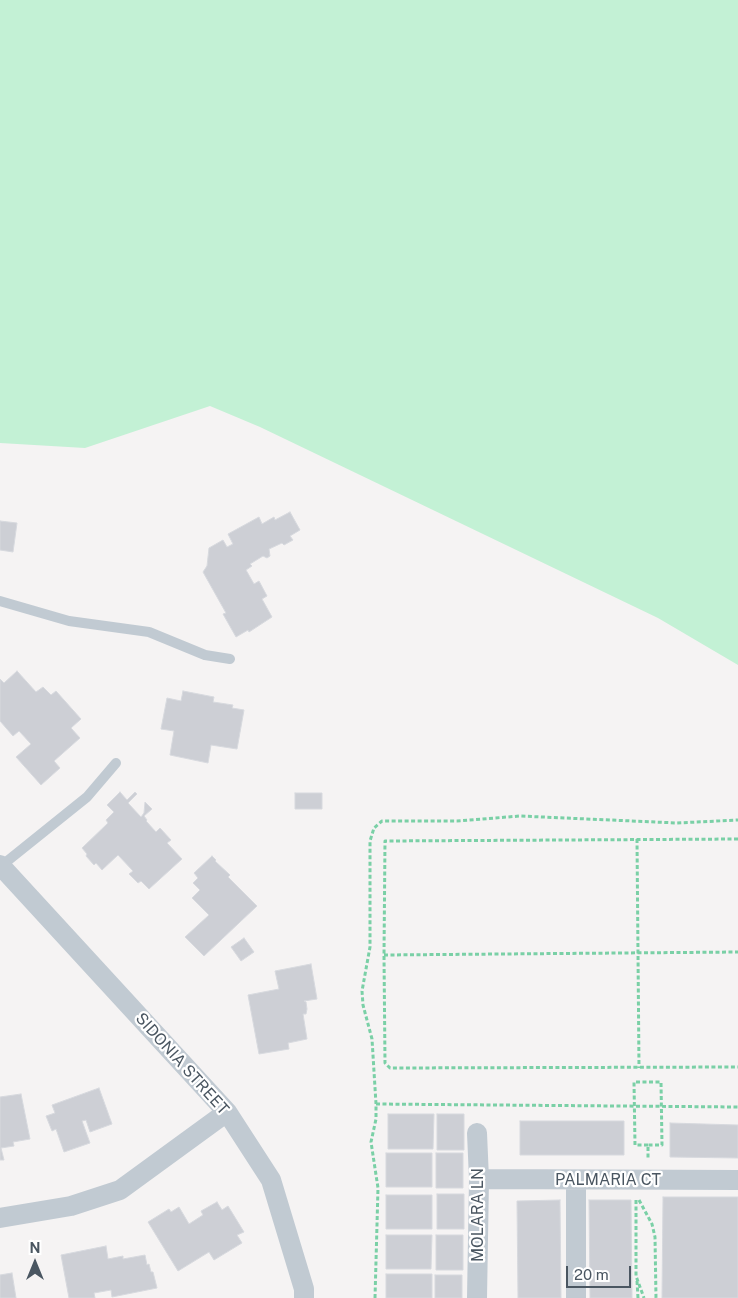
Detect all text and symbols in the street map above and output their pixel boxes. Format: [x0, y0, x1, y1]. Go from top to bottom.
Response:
street label: SIDONIA STREET [131, 1009, 233, 1119]
street label: MOLARA LN [468, 1168, 488, 1262]
street label: PALMARIA CT [555, 1170, 661, 1190]
north arrow [10, 1238, 60, 1288]
text: N [30, 1240, 40, 1256]
scale bar [568, 1256, 633, 1288]
text: 20 m [574, 1266, 609, 1283]

